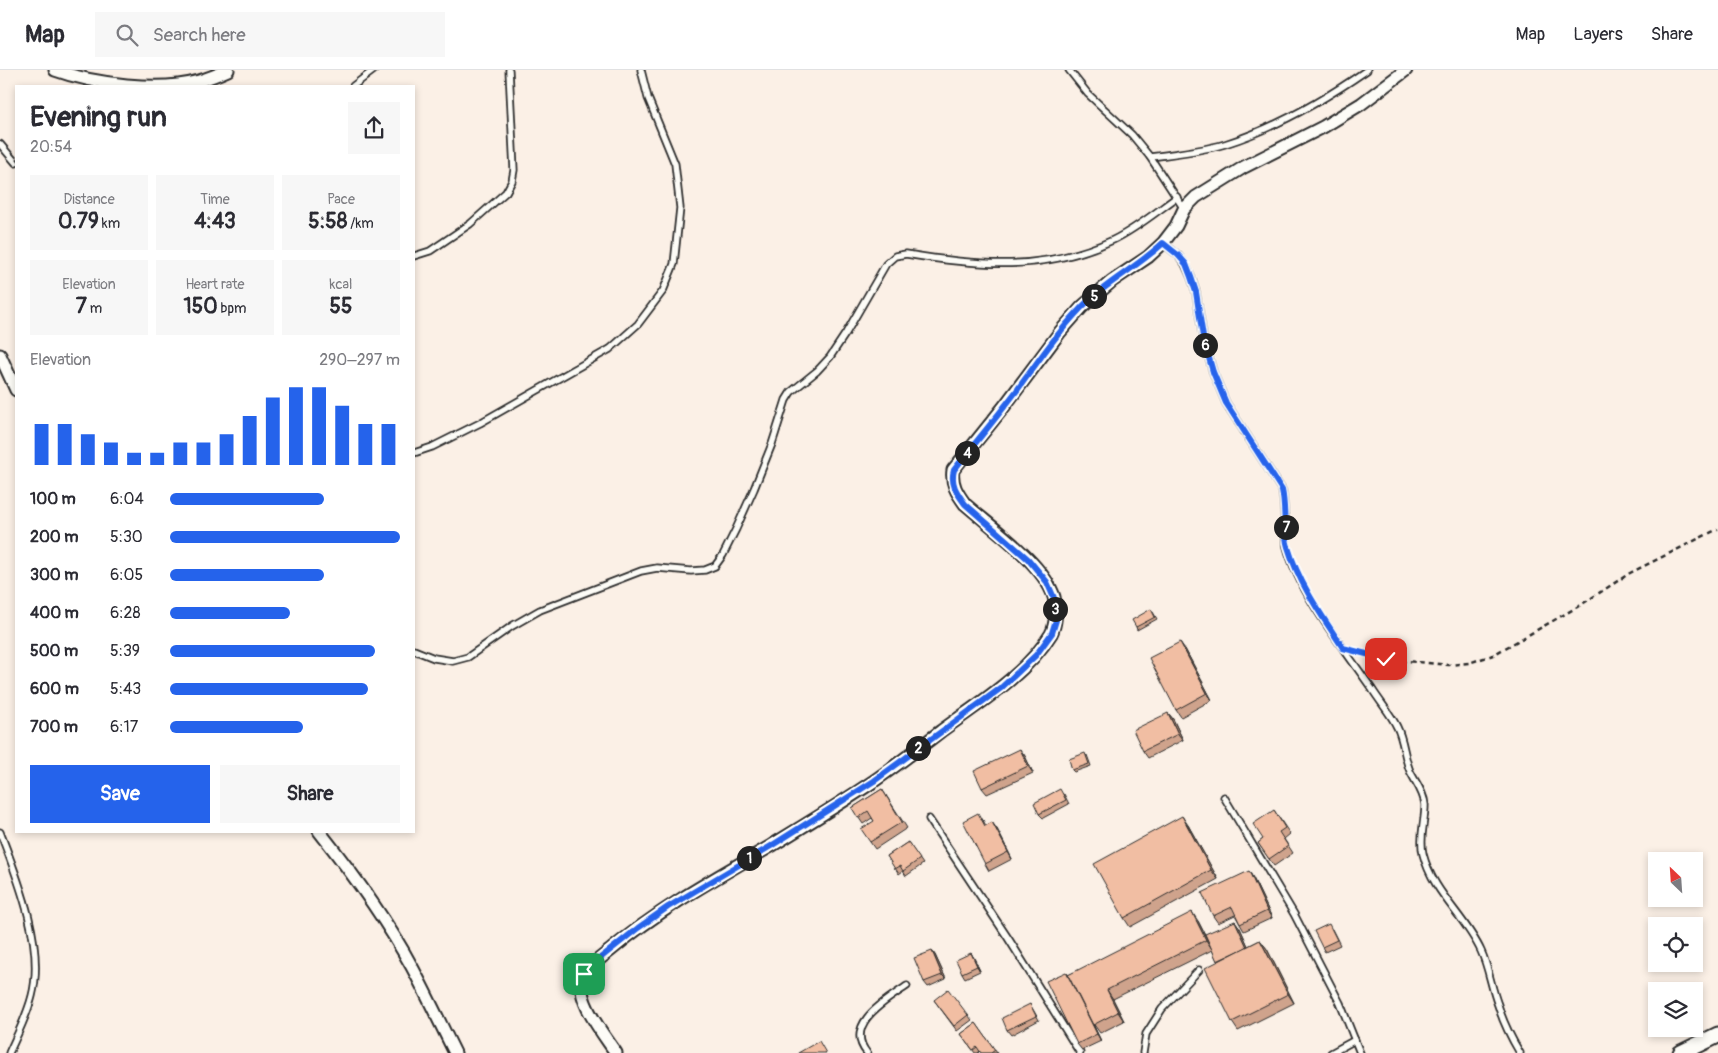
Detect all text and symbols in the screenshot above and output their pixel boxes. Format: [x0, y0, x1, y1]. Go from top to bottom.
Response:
search box [95, 12, 445, 57]
text: Map [25, 20, 65, 49]
icon: search [113, 21, 141, 49]
text: Search here [153, 23, 246, 47]
text: Map [1516, 23, 1545, 46]
text: Layers [1573, 23, 1623, 46]
text: Share [1651, 23, 1693, 46]
text: Evening run [30, 100, 167, 135]
button: share [348, 102, 400, 154]
text: 20:54 [30, 137, 72, 157]
text: Distance [63, 191, 115, 208]
text: Time [200, 191, 230, 208]
text: Pace [327, 191, 355, 208]
text: 0.79 [58, 208, 99, 235]
text: 4:43 [194, 208, 236, 235]
text: 5:58 [308, 208, 347, 235]
text: km [99, 215, 120, 232]
text: /km [347, 215, 374, 232]
text: Elevation [62, 276, 116, 293]
text: Heart rate [185, 276, 245, 293]
text: kcal [330, 276, 352, 293]
pin: 5 [1082, 284, 1106, 308]
text: 5 [1091, 288, 1098, 305]
text: 7 [76, 293, 87, 320]
text: 150 [184, 293, 217, 320]
text: 55 [330, 293, 352, 320]
text: m [87, 300, 102, 317]
text: bpm [217, 300, 246, 317]
pin: 6 [1192, 332, 1218, 358]
text: 6 [1201, 337, 1210, 354]
text: Elevation [30, 350, 91, 370]
text: 290–297 m [319, 350, 400, 370]
pin: 4 [954, 440, 980, 466]
text: 4 [963, 445, 972, 462]
text: 100 m [30, 489, 76, 509]
text: 6:04 [110, 489, 144, 509]
pin: 7 [1274, 514, 1298, 540]
text: 7 [1283, 519, 1290, 536]
text: 200 m [30, 527, 78, 547]
text: 5:30 [110, 527, 143, 547]
text: 300 m [30, 565, 78, 585]
text: 6:05 [110, 565, 143, 585]
pin: 3 [1042, 596, 1068, 622]
text: 3 [1052, 601, 1059, 618]
text: 400 m [30, 603, 79, 623]
text: 6:28 [110, 603, 141, 623]
pin [1365, 638, 1407, 680]
text: 500 m [30, 641, 78, 661]
text: 5:39 [110, 641, 140, 661]
icon: check [1372, 645, 1400, 673]
text: 600 m [30, 679, 79, 699]
text: 5:43 [110, 679, 141, 699]
text: 700 m [30, 717, 78, 737]
text: 6:17 [110, 717, 138, 737]
pin: 2 [906, 736, 930, 760]
text: 2 [915, 740, 922, 757]
button: Save [30, 765, 210, 823]
button: Share [220, 765, 400, 823]
pin: 1 [736, 846, 762, 870]
text: 1 [747, 850, 752, 867]
north arrow [1648, 852, 1702, 908]
map controls [1648, 852, 1703, 1037]
button: locate [1648, 917, 1703, 972]
pin [563, 953, 605, 995]
icon: arrive [570, 960, 598, 988]
button: layers [1648, 982, 1703, 1037]

